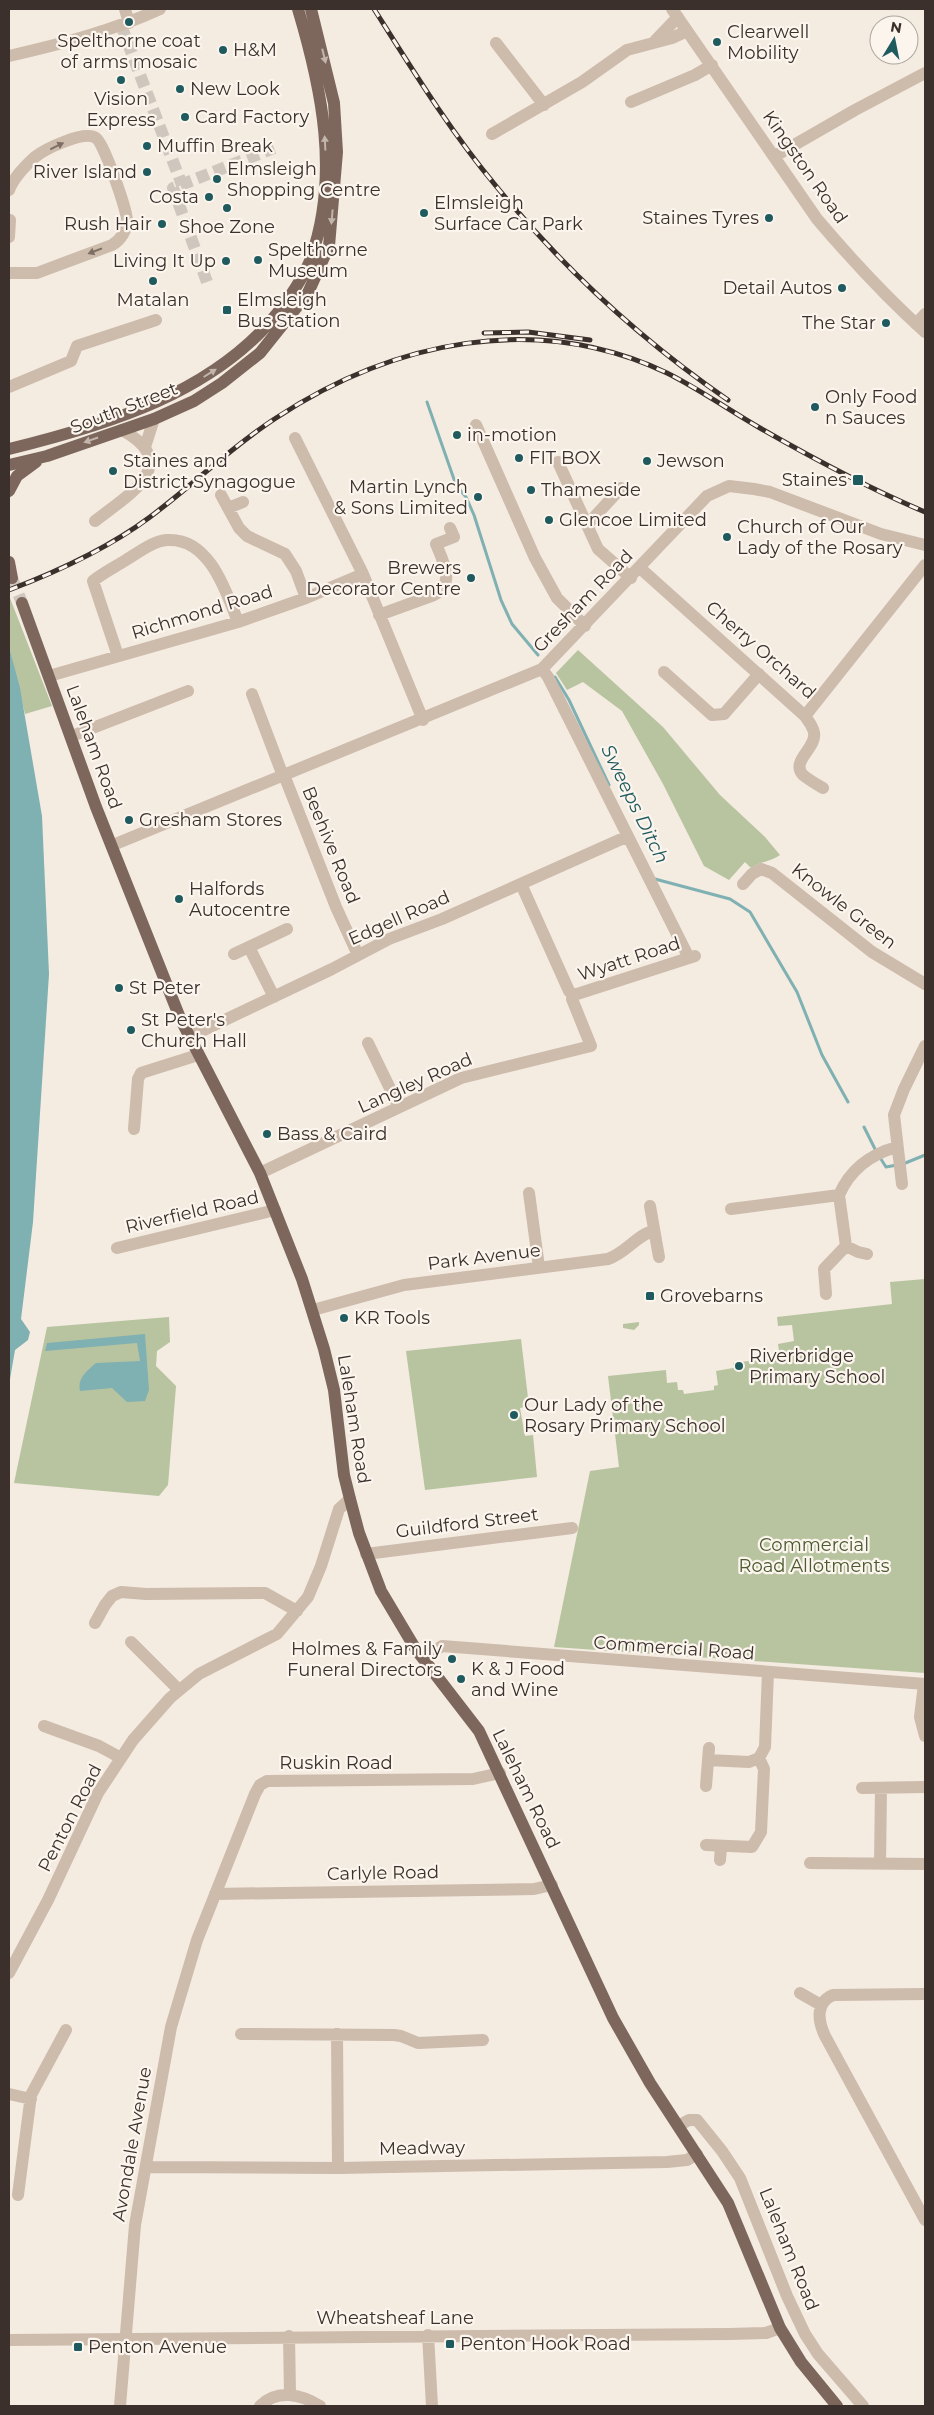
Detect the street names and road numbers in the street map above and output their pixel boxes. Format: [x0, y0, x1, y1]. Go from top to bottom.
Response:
street label: Kingston Road [758, 106, 852, 228]
street label: South Street [67, 377, 181, 439]
street label: Gresham Road [528, 545, 638, 657]
street label: Richmond Road [129, 580, 275, 644]
street label: Cherry Orchard [702, 596, 820, 704]
street label: Laleham Road [61, 682, 127, 812]
street label: Beehive Road [297, 783, 365, 907]
street label: Knowle Green [787, 858, 901, 954]
street label: Edgell Road [345, 886, 453, 950]
street label: Wyatt Road [575, 932, 683, 986]
street label: Langley Road [354, 1048, 476, 1118]
street label: Riverfield Road [123, 1186, 261, 1238]
street label: Park Avenue [426, 1239, 542, 1275]
street label: Laleham Road [333, 1353, 375, 1485]
street label: Guildford Street [394, 1503, 540, 1543]
street label: Commercial Road [593, 1631, 755, 1665]
street label: Laleham Road [487, 1725, 565, 1853]
street label: Ruskin Road [279, 1752, 393, 1774]
street label: Penton Road [33, 1760, 107, 1876]
street label: Carlyle Road [327, 1861, 439, 1885]
street label: Avondale Avenue [108, 2065, 156, 2223]
street label: Meadway [379, 2136, 465, 2160]
street label: Laleham Road [754, 2184, 824, 2314]
street label: Wheatsheaf Lane [316, 2307, 474, 2329]

